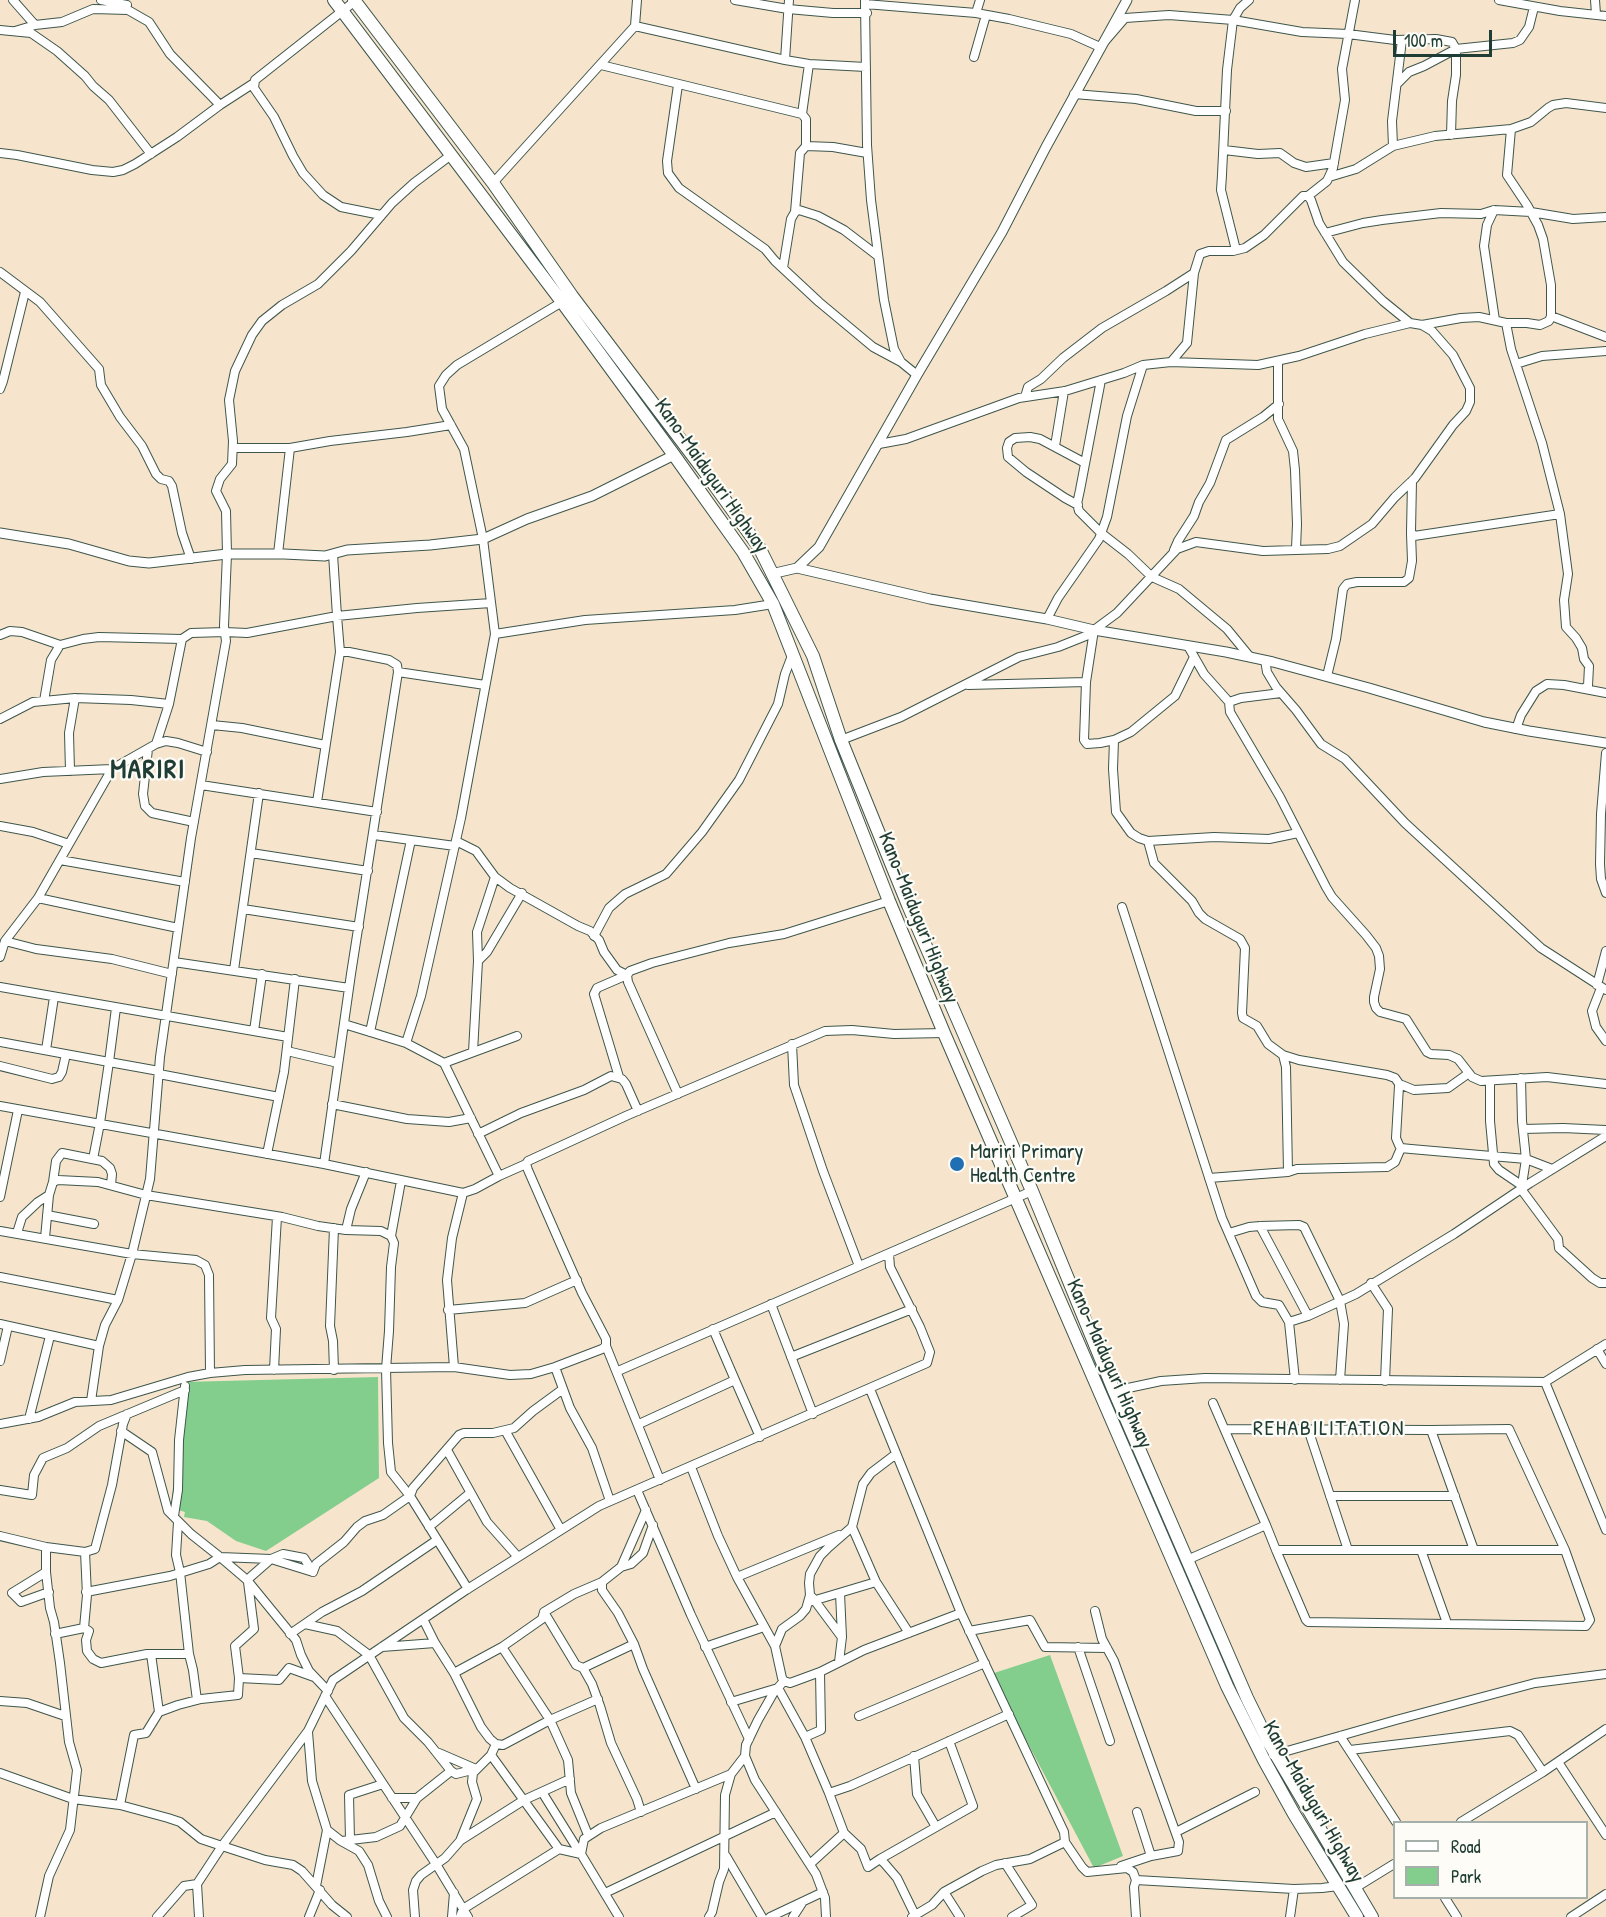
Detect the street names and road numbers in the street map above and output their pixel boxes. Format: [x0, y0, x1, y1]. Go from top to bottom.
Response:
street label: Kano-Maiduguri Highway [648, 394, 774, 558]
street label: Kano-Maiduguri Highway [872, 829, 964, 1007]
street label: Kano-Maiduguri Highway [1060, 1275, 1158, 1453]
street label: Kano-Maiduguri Highway [1256, 1717, 1370, 1887]

